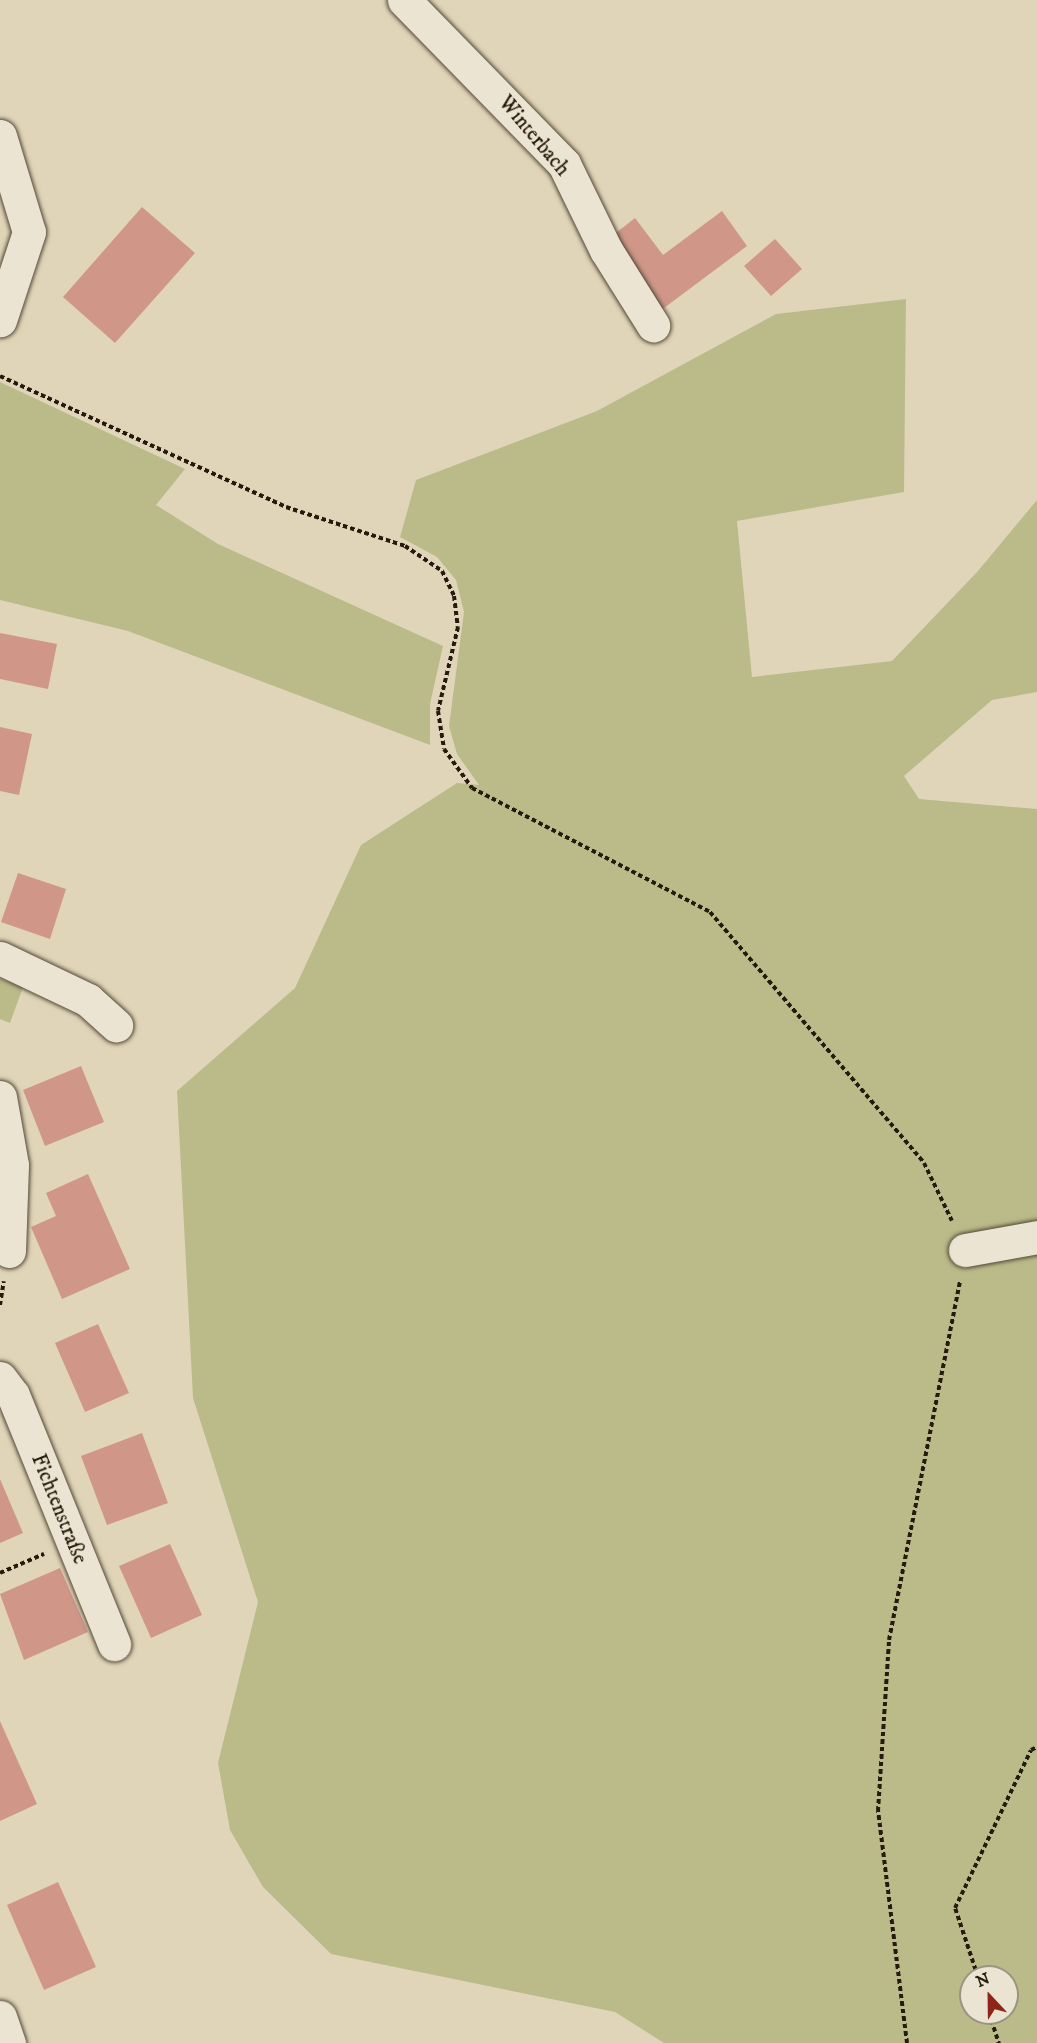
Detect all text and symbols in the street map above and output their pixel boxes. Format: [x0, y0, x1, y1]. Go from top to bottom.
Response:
street label: Winterbach [493, 91, 575, 181]
street label: Fichtenstraße [26, 1450, 92, 1568]
north arrow [959, 1965, 1019, 2025]
text: N [973, 1968, 993, 1992]

